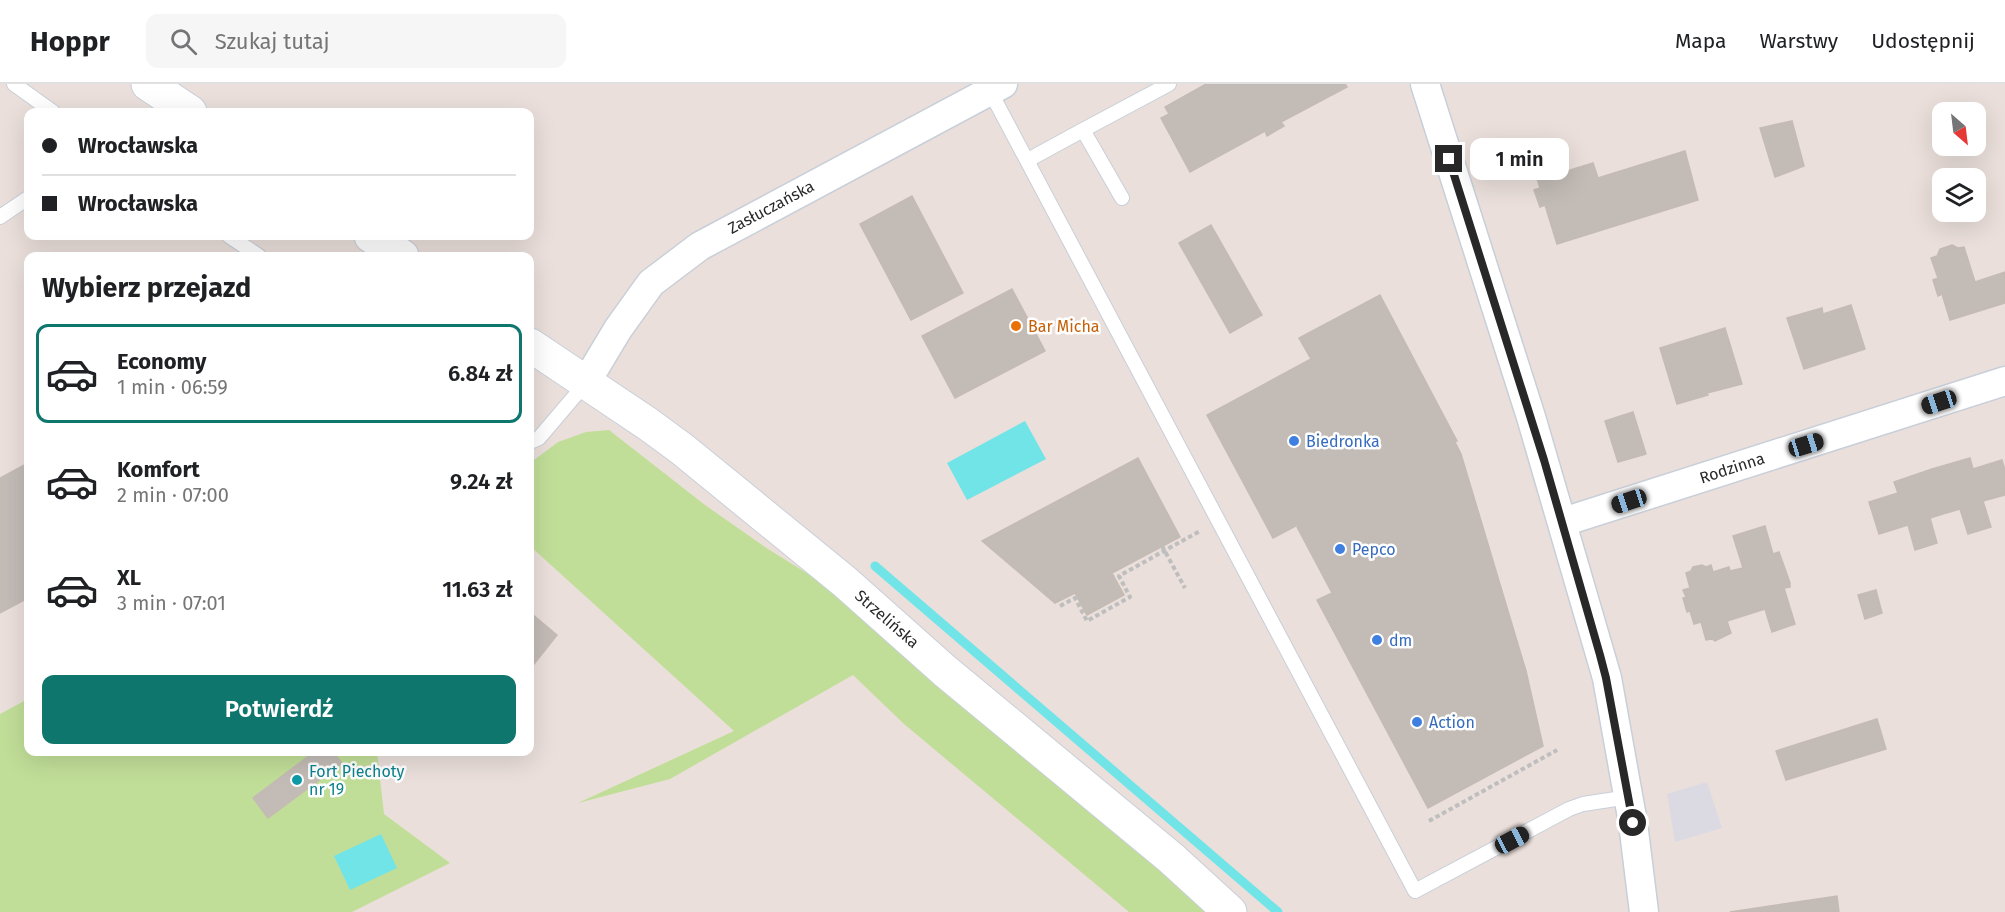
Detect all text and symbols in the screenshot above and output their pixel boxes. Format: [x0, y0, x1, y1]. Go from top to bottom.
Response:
search box [146, 14, 566, 68]
text: Hoppr [30, 25, 110, 58]
icon: search [167, 25, 200, 58]
text: Szukaj tutaj [215, 28, 330, 55]
text: Mapa [1675, 28, 1726, 54]
text: Warstwy [1759, 28, 1838, 54]
text: Udostępnij [1871, 28, 1975, 54]
north arrow [1932, 102, 1986, 156]
map controls [1932, 102, 1986, 222]
text: Wrocławska [78, 132, 198, 159]
callout: 1 min [1470, 138, 1569, 180]
route end [1435, 145, 1462, 172]
text: 1 min [1495, 147, 1544, 171]
button: layers [1932, 168, 1986, 222]
street label: Zasłuczańska [725, 176, 817, 238]
text: Wrocławska [78, 190, 198, 217]
text: Wybierz przejazd [42, 272, 251, 304]
place label: Bar Micha [1028, 317, 1100, 336]
marker: Bar Micha [1009, 319, 1023, 333]
icon: car [45, 347, 99, 401]
text: Economy [117, 348, 206, 375]
text: 6.84 zł [448, 360, 513, 387]
text: 1 min · 06:59 [117, 375, 228, 399]
car [1919, 388, 1959, 416]
car [1786, 431, 1826, 459]
place label: Biedronka [1306, 432, 1380, 451]
marker: Biedronka [1287, 434, 1301, 448]
street label: Rodzinna [1697, 449, 1767, 487]
icon: car [45, 455, 99, 509]
text: Komfort [117, 456, 200, 483]
text: 9.24 zł [450, 468, 513, 495]
text: 2 min · 07:00 [117, 483, 229, 507]
car [1609, 487, 1649, 515]
place label: Pepco [1352, 540, 1396, 559]
marker: Pepco [1333, 542, 1347, 556]
icon: car [45, 563, 99, 617]
text: XL [117, 564, 141, 591]
text: 11.63 zł [442, 576, 513, 603]
street label: Strzelińska [851, 586, 923, 652]
text: 3 min · 07:01 [117, 591, 226, 615]
place label: dm [1389, 631, 1412, 650]
marker: dm [1370, 633, 1384, 647]
button: Potwierdź [42, 675, 516, 744]
place label: Action [1429, 713, 1475, 732]
marker: Action [1410, 715, 1424, 729]
place label: Fort Piechoty nr 19 [309, 762, 404, 799]
marker: Fort Piechoty nr 19 [290, 773, 304, 787]
route start [1619, 809, 1646, 836]
car [1492, 824, 1532, 856]

